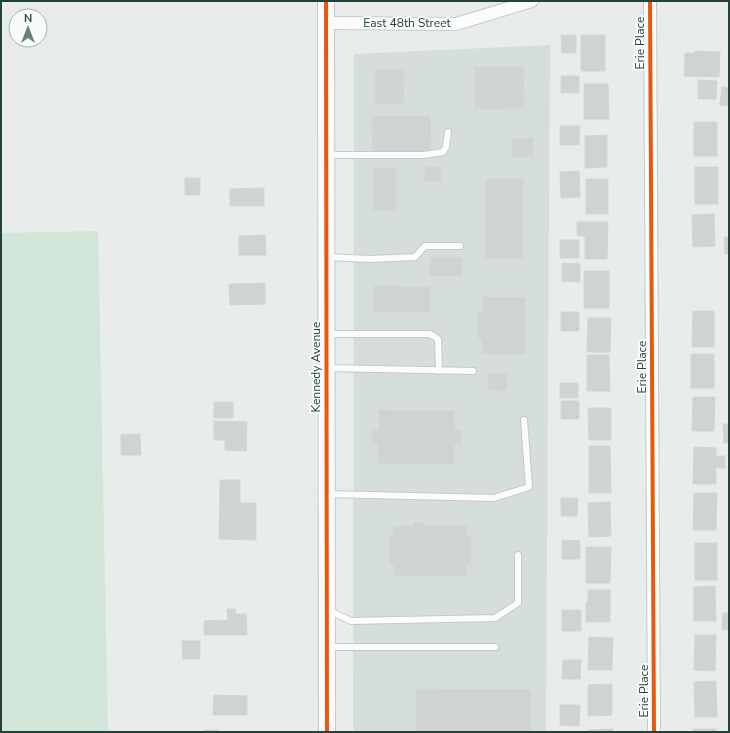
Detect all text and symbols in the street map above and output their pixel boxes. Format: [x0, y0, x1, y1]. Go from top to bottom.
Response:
north arrow [8, 8, 48, 48]
text: N [24, 11, 32, 26]
street label: East 48th Street [363, 15, 452, 31]
street label: Erie Place [632, 17, 648, 69]
street label: Kennedy Avenue [308, 322, 324, 412]
street label: Erie Place [634, 341, 650, 393]
street label: Erie Place [636, 665, 652, 717]

